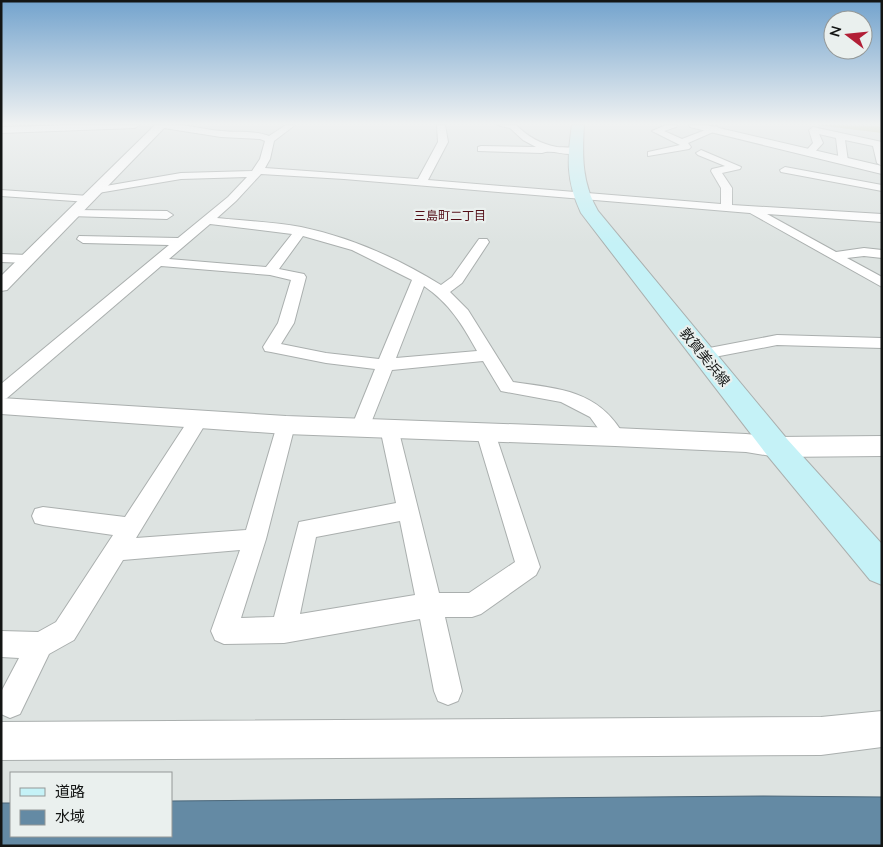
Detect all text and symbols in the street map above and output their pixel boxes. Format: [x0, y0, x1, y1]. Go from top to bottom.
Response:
north arrow [823, 10, 873, 60]
text: N [825, 24, 846, 39]
district label: 三島町二丁目 [414, 208, 486, 223]
street label: 敦賀美浜線 [676, 324, 734, 390]
legend [10, 772, 172, 837]
text: 道路 [55, 782, 85, 801]
text: 水域 [55, 807, 85, 826]

